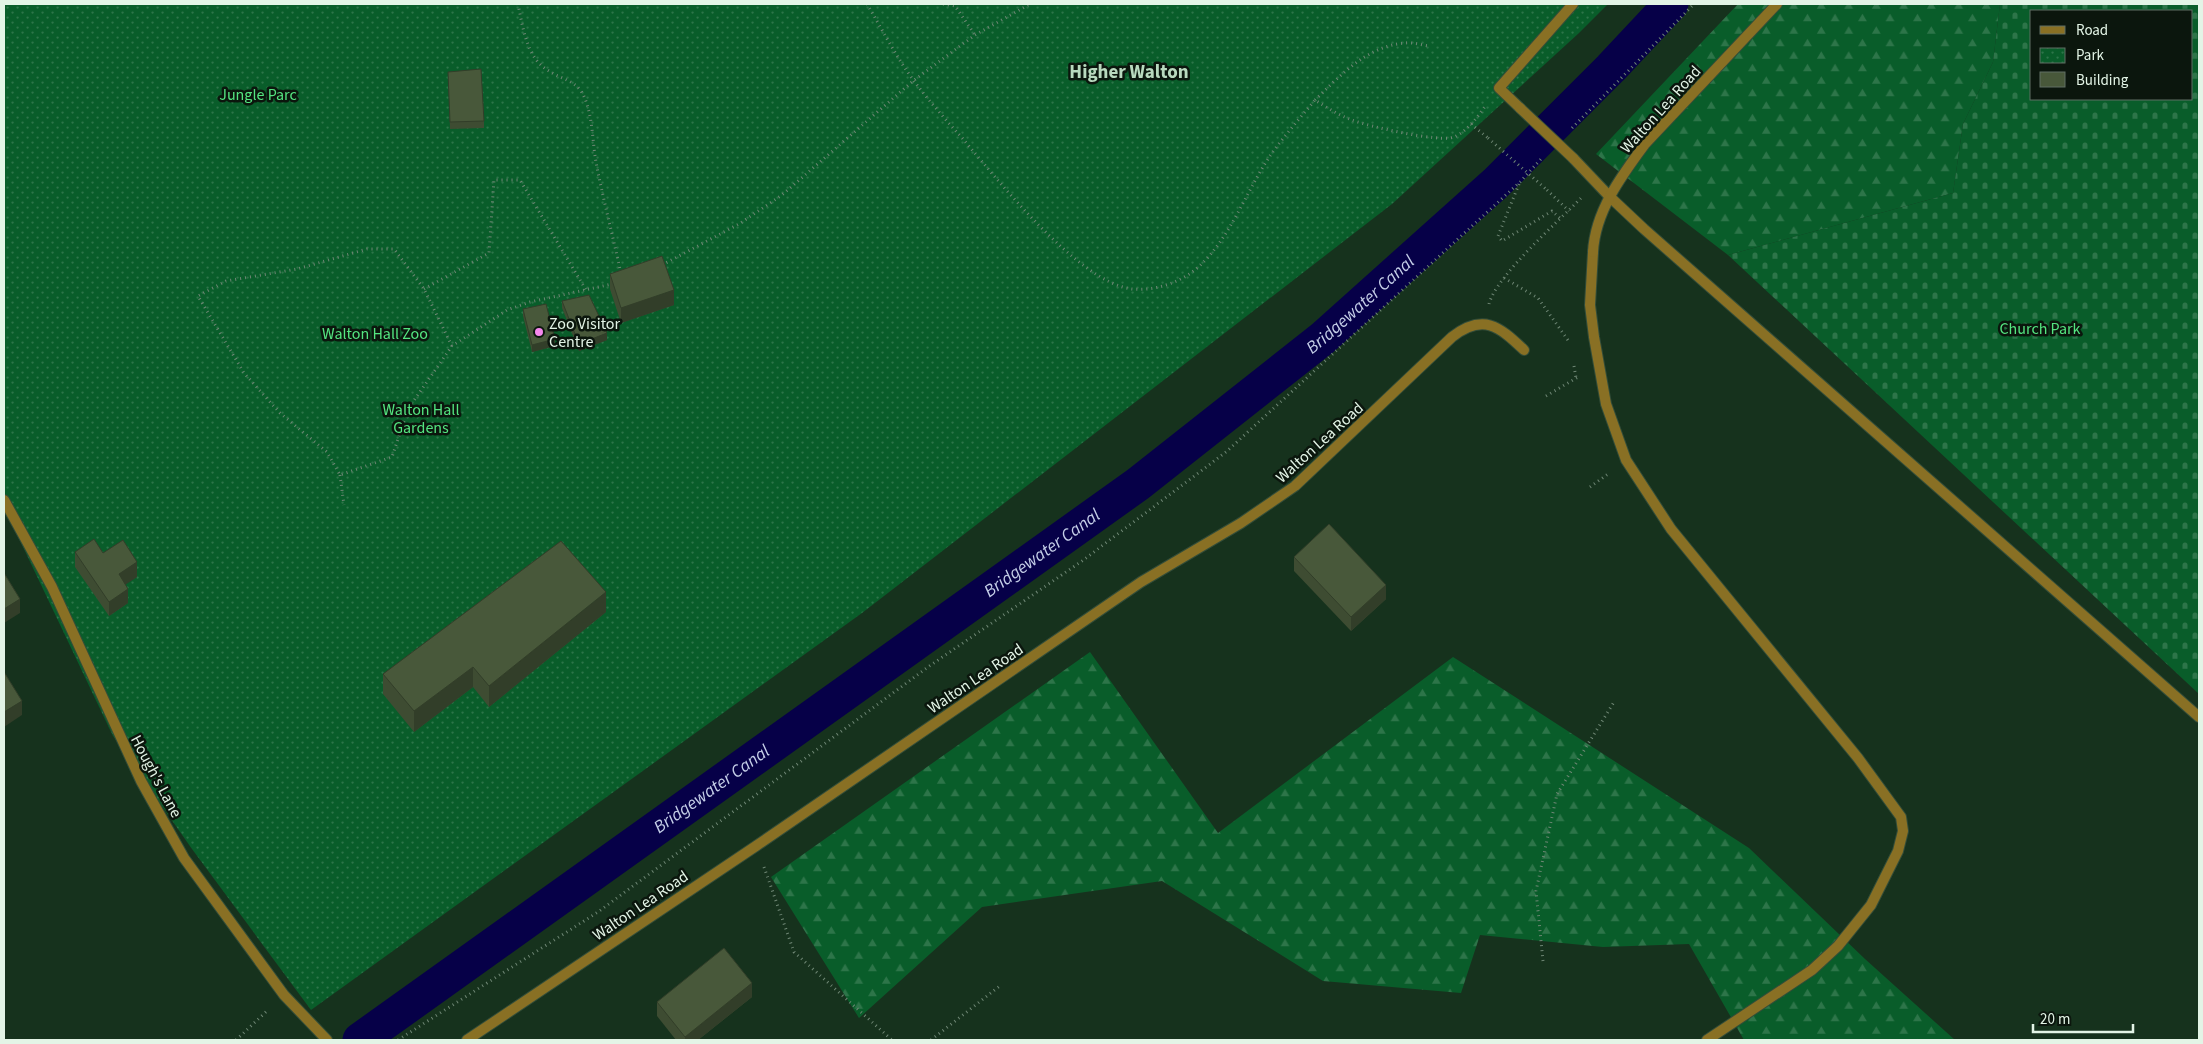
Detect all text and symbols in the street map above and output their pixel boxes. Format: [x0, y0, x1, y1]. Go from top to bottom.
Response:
legend [2030, 10, 2193, 100]
text: Road [2076, 20, 2108, 41]
text: Park [2076, 45, 2105, 66]
district label: Higher Walton [1069, 59, 1189, 86]
street label: Walton Lea Road [1615, 61, 1706, 158]
text: Building [2076, 70, 2129, 91]
park label: Jungle Parc [219, 84, 297, 106]
water label: Bridgewater Canal [1301, 249, 1421, 360]
place label: Zoo Visitor Centre [549, 313, 621, 353]
park label: Church Park [1999, 318, 2081, 340]
park label: Walton Hall Zoo [322, 323, 428, 345]
marker: Zoo Visitor Centre [533, 326, 545, 338]
street label: Walton Lea Road [1271, 397, 1368, 488]
park label: Walton Hall Gardens [383, 399, 459, 439]
water label: Bridgewater Canal [979, 503, 1106, 603]
street label: Walton Lea Road [923, 639, 1028, 719]
street label: Hough's Lane [125, 731, 187, 822]
water label: Bridgewater Canal [648, 739, 776, 839]
street label: Walton Lea Road [588, 866, 693, 946]
scale bar [2033, 1002, 2133, 1034]
text: 20 m [2040, 1009, 2070, 1030]

